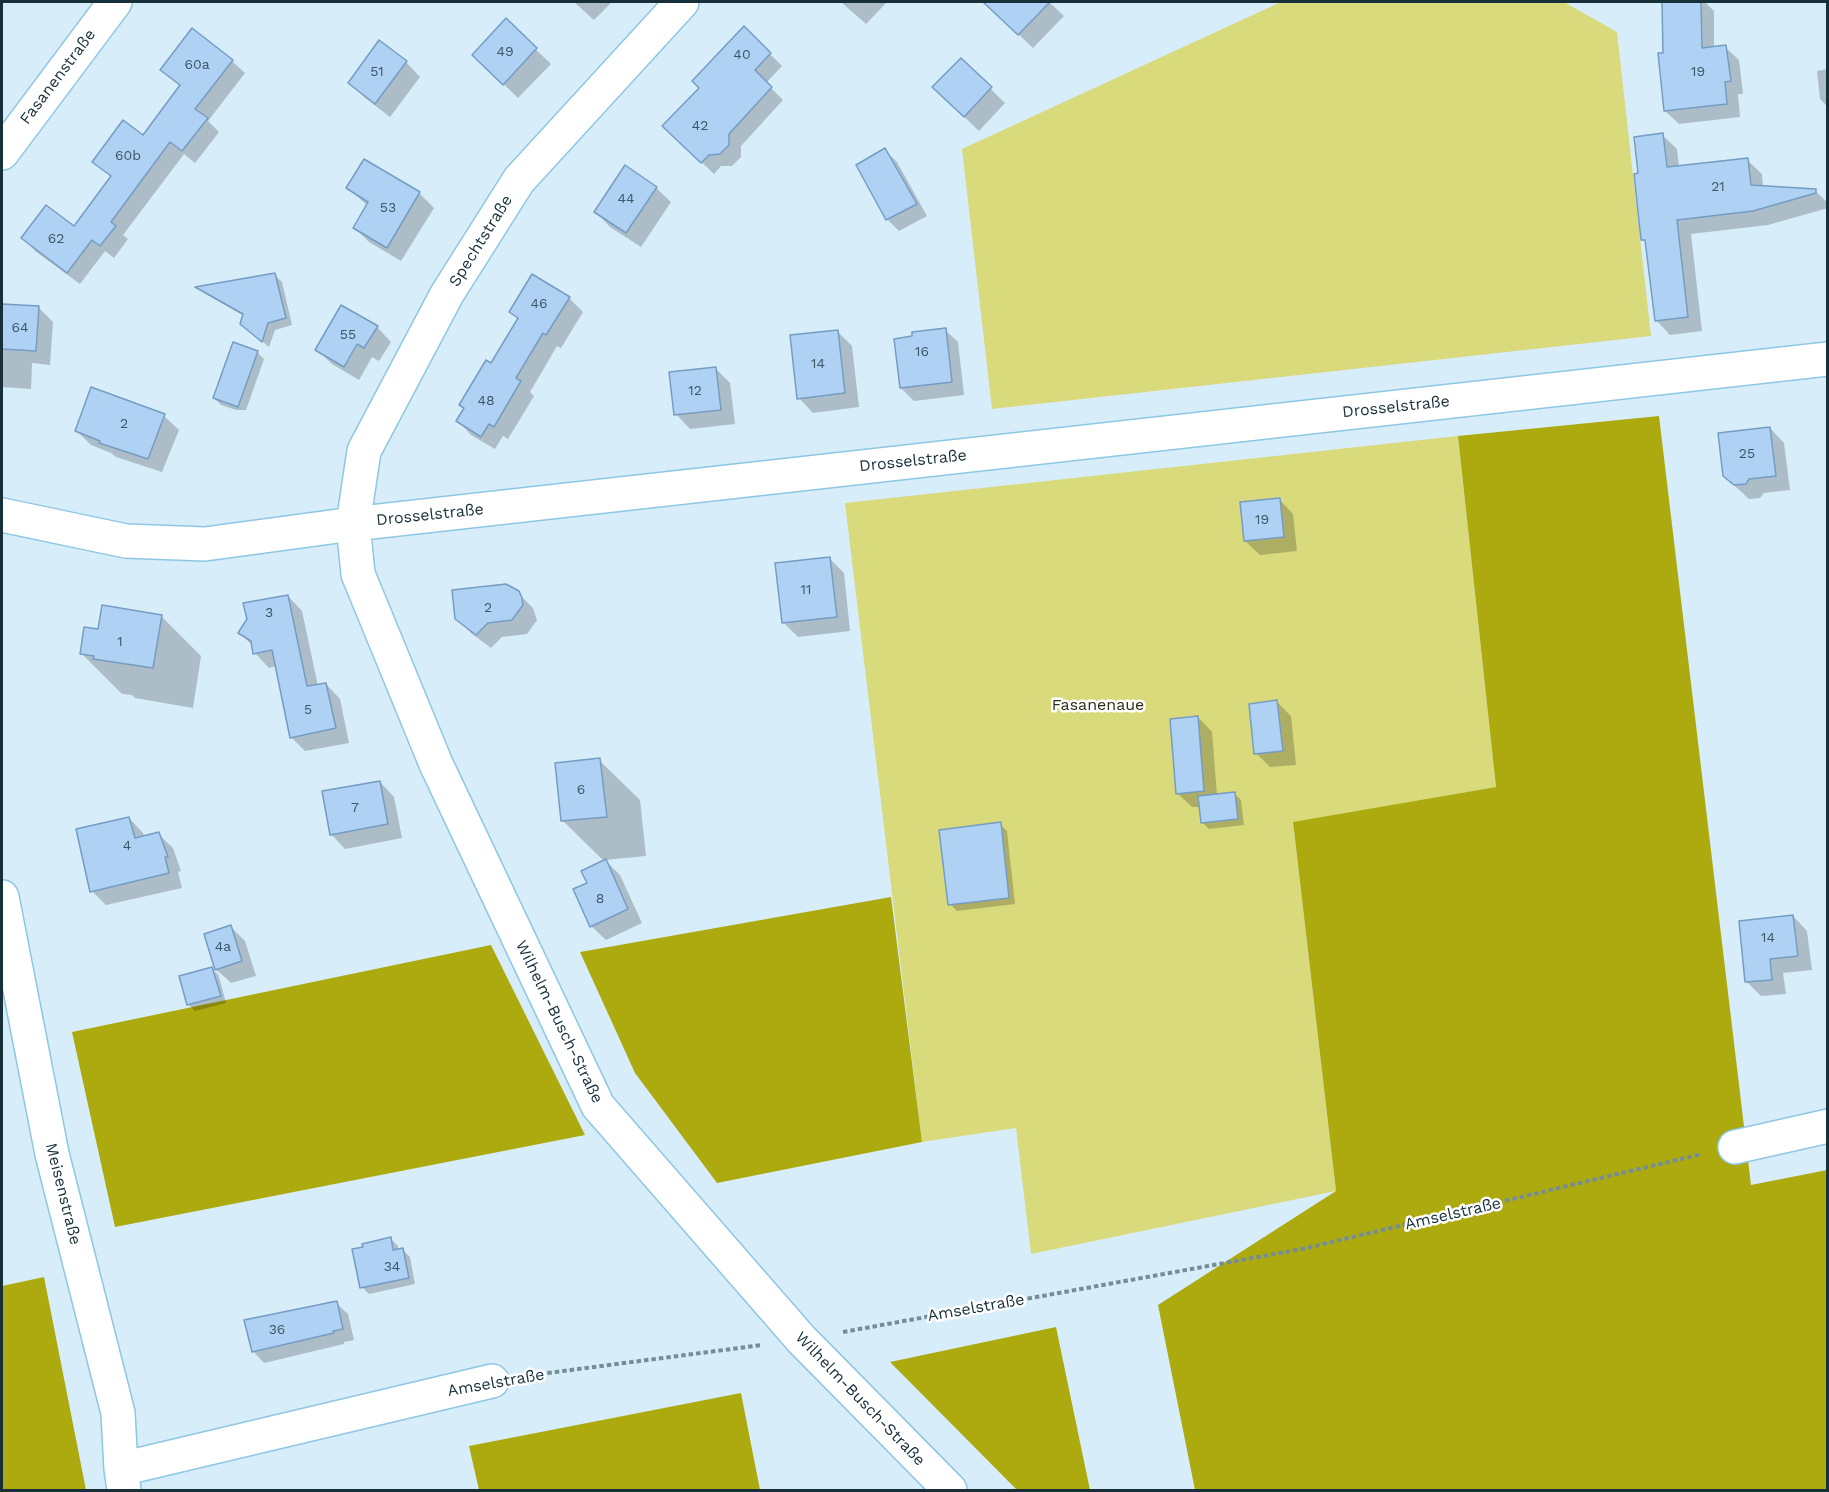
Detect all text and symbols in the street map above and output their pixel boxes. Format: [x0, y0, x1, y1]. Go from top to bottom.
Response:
street label: Fasanenstraße [16, 26, 100, 128]
house number: 49 [496, 44, 514, 60]
house number: 40 [733, 47, 751, 63]
house number: 60a [184, 57, 210, 73]
house number: 51 [370, 64, 384, 80]
house number: 19 [1691, 64, 1705, 80]
house number: 42 [692, 118, 708, 134]
house number: 60b [115, 148, 141, 164]
house number: 21 [1711, 179, 1725, 195]
house number: 44 [617, 191, 635, 207]
street label: Spechtstraße [445, 192, 517, 290]
house number: 53 [380, 200, 396, 216]
house number: 62 [48, 231, 64, 247]
house number: 46 [530, 296, 548, 312]
house number: 64 [11, 320, 29, 336]
house number: 55 [340, 327, 356, 343]
house number: 16 [915, 344, 929, 360]
house number: 14 [811, 356, 825, 372]
house number: 12 [688, 383, 702, 399]
street label: Drosselstraße [1341, 392, 1451, 422]
house number: 48 [477, 393, 495, 409]
house number: 2 [120, 416, 128, 432]
street label: Drosselstraße [858, 446, 968, 476]
house number: 25 [1739, 446, 1755, 462]
street label: Drosselstraße [375, 500, 485, 530]
house number: 19 [1255, 512, 1269, 528]
house number: 11 [801, 582, 811, 598]
house number: 2 [484, 600, 492, 616]
house number: 3 [265, 605, 273, 621]
house number: 1 [117, 634, 123, 650]
park label: Fasanenaue [1052, 695, 1144, 715]
house number: 5 [304, 702, 312, 718]
house number: 6 [577, 782, 585, 798]
house number: 7 [351, 800, 359, 816]
house number: 4 [123, 838, 131, 854]
house number: 8 [596, 891, 604, 907]
house number: 14 [1761, 930, 1775, 946]
street label: Wilhelm-Busch-Straße [511, 937, 607, 1107]
house number: 4a [215, 939, 231, 955]
street label: Meisenstraße [41, 1141, 85, 1247]
street label: Amselstraße [1403, 1194, 1503, 1234]
house number: 34 [384, 1259, 400, 1275]
street label: Amselstraße [926, 1290, 1026, 1326]
house number: 36 [269, 1322, 285, 1338]
street label: Wilhelm-Busch-Straße [791, 1328, 929, 1470]
street label: Amselstraße [446, 1365, 546, 1401]

